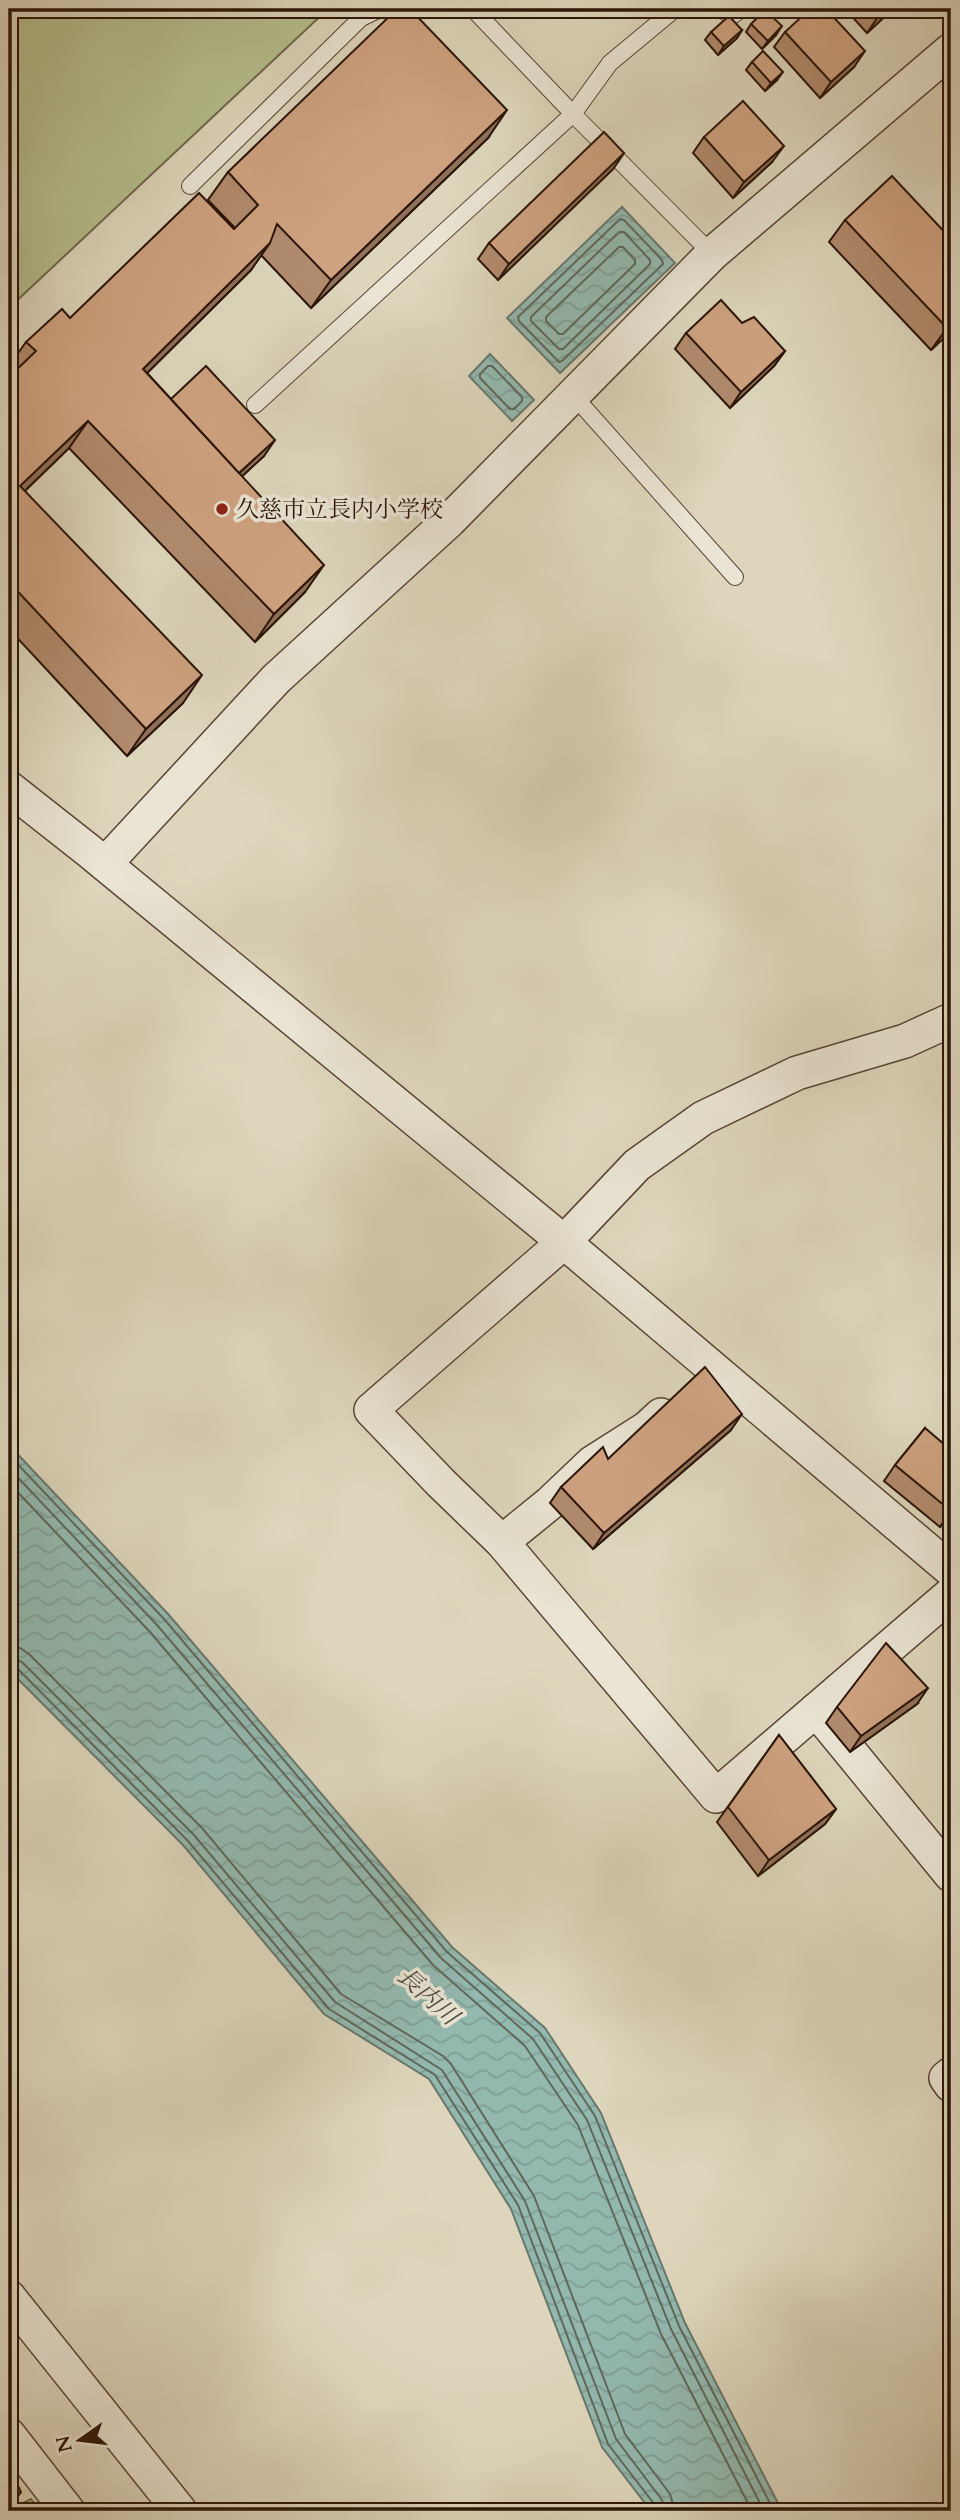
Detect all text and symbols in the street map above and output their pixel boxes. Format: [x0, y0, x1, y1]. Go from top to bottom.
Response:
place label: 久慈市立長内小学校 [236, 494, 443, 525]
marker: 久慈市立長内小学校 [214, 501, 230, 517]
water label: 長内川 [390, 1960, 468, 2035]
north arrow [46, 2404, 116, 2474]
text: N [50, 2432, 79, 2455]

